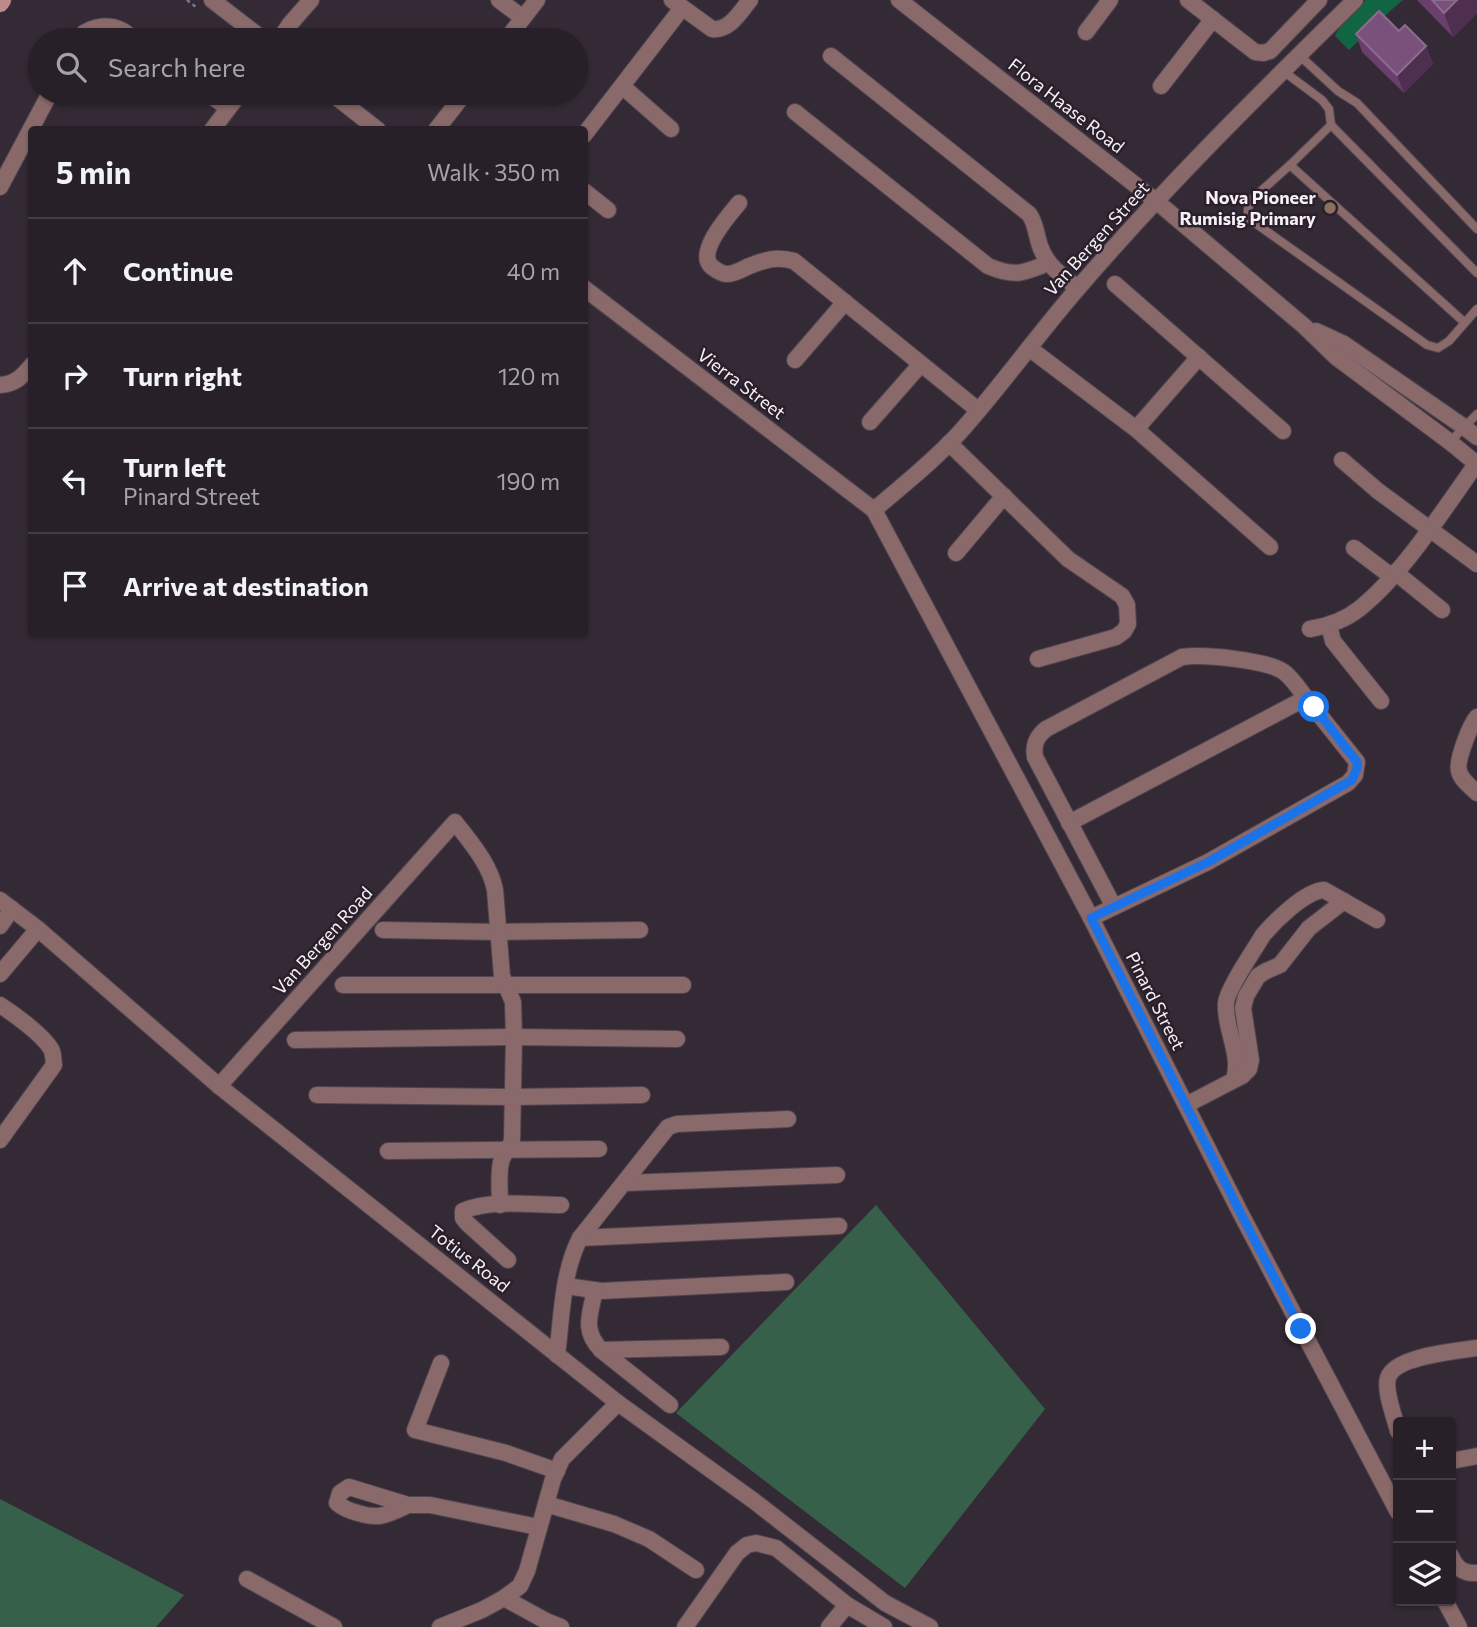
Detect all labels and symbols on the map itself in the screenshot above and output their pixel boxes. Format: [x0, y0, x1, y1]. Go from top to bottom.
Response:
street label: Flora Haase Road [1004, 53, 1129, 157]
street label: Van Bergen Street [1039, 176, 1153, 300]
place label: Nova Pioneer Rumisig Primary [1179, 186, 1317, 229]
marker: Nova Pioneer Rumisig Primary [1322, 200, 1338, 216]
street label: Vierra Street [693, 343, 790, 423]
route start [1298, 691, 1329, 722]
street label: Van Bergen Road [268, 882, 377, 999]
street label: Pinard Street [1122, 948, 1190, 1053]
street label: Totius Road [425, 1220, 514, 1297]
route end [1285, 1313, 1316, 1344]

